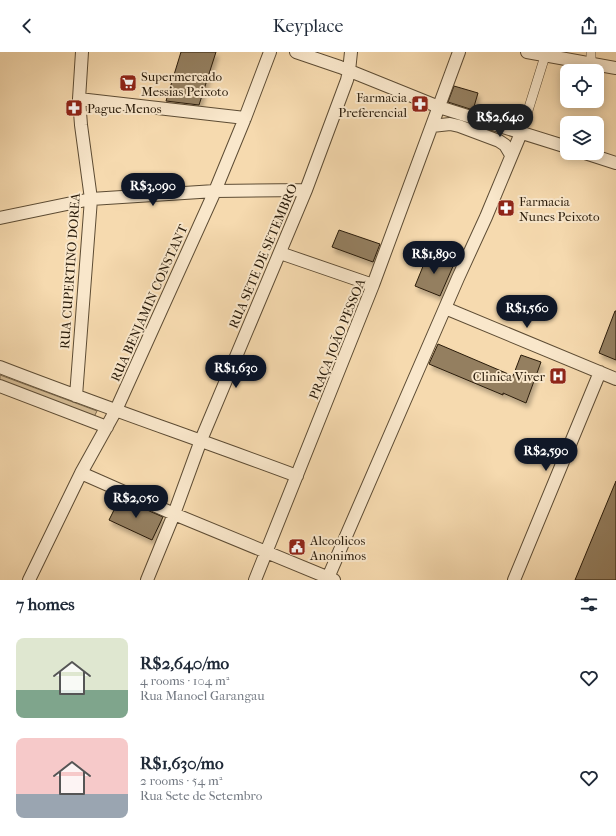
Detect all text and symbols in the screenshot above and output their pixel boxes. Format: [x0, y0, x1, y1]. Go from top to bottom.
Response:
icon: back [16, 15, 38, 37]
icon: share [578, 15, 600, 37]
text: Keyplace [273, 16, 343, 37]
map controls [560, 64, 604, 160]
button: locate [560, 64, 604, 108]
place label: Supermercado Messias Peixoto [141, 69, 229, 99]
supermarket icon: Supermercado Messias Peixoto [118, 73, 138, 93]
place label: Farmacia Preferencial [338, 90, 408, 120]
pharmacy icon: Farmacia Preferencial [410, 94, 430, 114]
pharmacy icon: Pague Menos [64, 98, 84, 118]
place label: Pague Menos [87, 101, 162, 116]
pin: R$2,640 [463, 104, 537, 138]
text: R$2,640 [476, 109, 524, 124]
button: layers [560, 116, 604, 160]
pin: R$3,090 [116, 173, 190, 207]
text: R$3,090 [130, 178, 176, 193]
street label: RUA SETE DE SETEMBRO [226, 181, 300, 331]
street label: RUA CUPERTINO DOREA [57, 192, 83, 350]
place label: Farmacia Nunes Peixoto [519, 194, 600, 224]
pharmacy icon: Farmacia Nunes Peixoto [496, 198, 516, 218]
street label: RUA BENJAMIN CONSTANT [108, 222, 191, 384]
pin: R$1,890 [397, 241, 471, 275]
text: R$1,890 [412, 246, 456, 261]
street label: PRAÇA JOÃO PESSOA [306, 276, 368, 402]
pin: R$1,560 [490, 295, 564, 329]
text: R$1,560 [505, 300, 549, 315]
pin: R$1,630 [199, 355, 273, 389]
text: R$1,630 [214, 360, 258, 375]
hospital icon: Clinica Viver [548, 366, 568, 386]
place label: Clinica Viver [473, 369, 545, 384]
pin: R$2,590 [509, 438, 583, 472]
text: R$2,590 [523, 443, 569, 458]
pin: R$2,050 [99, 485, 173, 519]
text: R$2,050 [113, 490, 159, 505]
place label: Alcoolicos Anonimos [309, 533, 366, 563]
public building icon: Alcoolicos Anonimos [287, 537, 307, 557]
icon: filters [578, 593, 600, 615]
text: 7 homes [16, 594, 75, 614]
text: R$2,640/mo [140, 653, 229, 673]
icon: home [48, 654, 96, 702]
icon: heart [578, 667, 600, 689]
text: 4 rooms · 104 m² [140, 673, 229, 688]
text: Rua Manoel Garangau [140, 688, 265, 703]
text: R$1,630/mo [140, 753, 224, 773]
icon: home [48, 754, 96, 802]
icon: heart [578, 767, 600, 789]
text: 2 rooms · 54 m² [140, 773, 222, 788]
text: Rua Sete de Setembro [140, 788, 262, 803]

